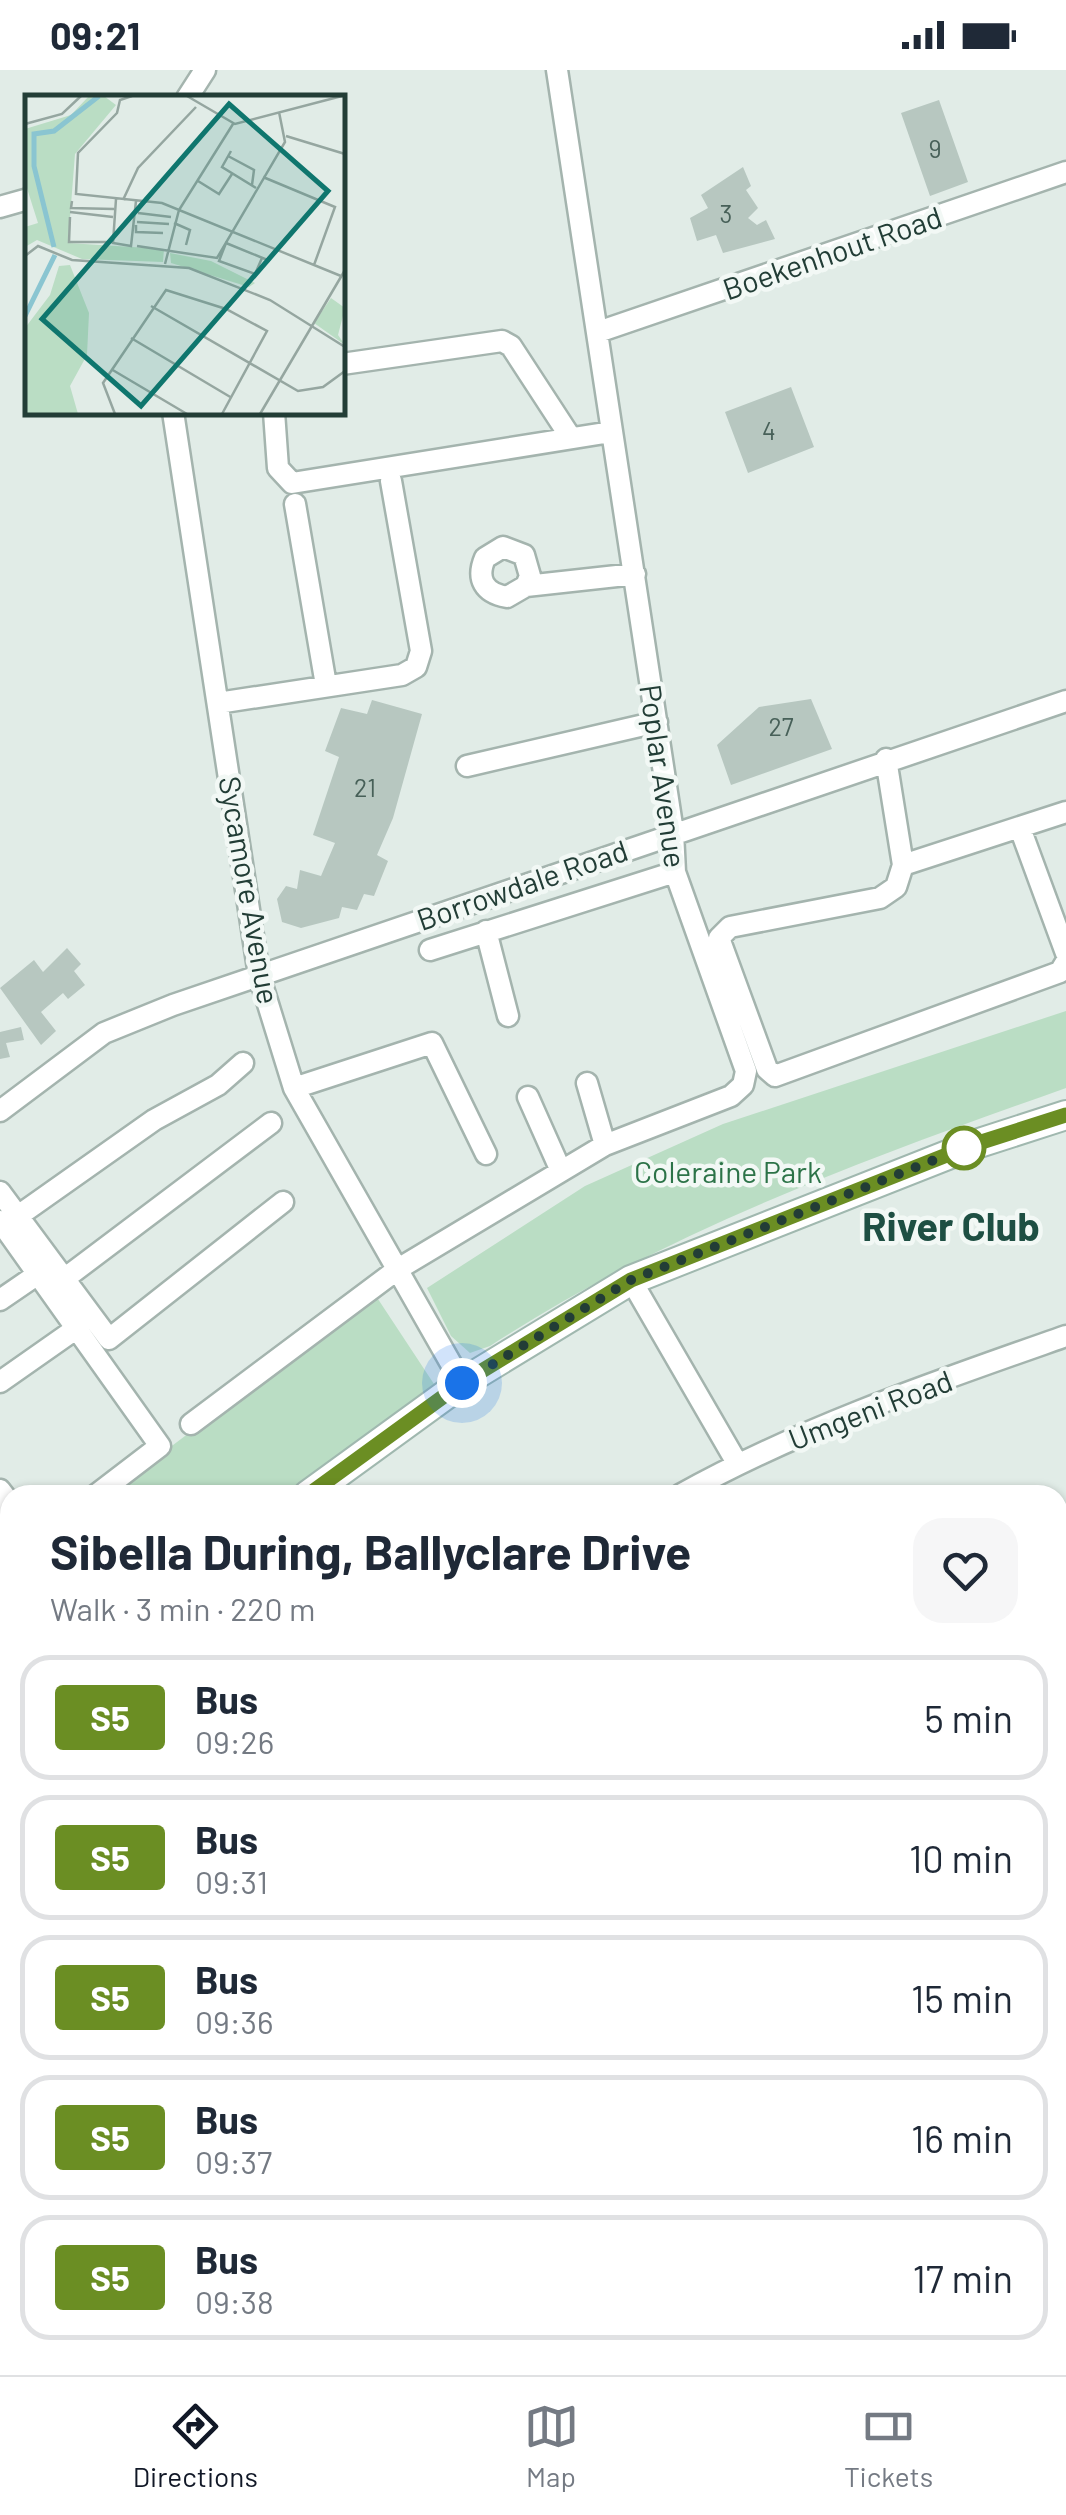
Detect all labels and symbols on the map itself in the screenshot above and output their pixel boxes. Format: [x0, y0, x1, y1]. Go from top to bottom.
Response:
inset map [25, 95, 345, 415]
house number: 9 [928, 133, 942, 163]
street label: Boekenhout Road [718, 198, 946, 306]
house number: 3 [720, 198, 732, 228]
house number: 4 [762, 415, 776, 445]
street label: Poplar Avenue [633, 682, 695, 870]
house number: 27 [768, 711, 794, 741]
house number: 21 [354, 772, 376, 802]
street label: Sycamore Avenue [212, 773, 288, 1007]
street label: Borrowdale Road [412, 831, 632, 937]
unlabelled marker [943, 1127, 985, 1169]
park label: Coleraine Park [634, 1153, 822, 1189]
district label: River Club [862, 1201, 1040, 1249]
your location [437, 1358, 487, 1408]
street label: Umgeni Road [783, 1361, 957, 1457]

